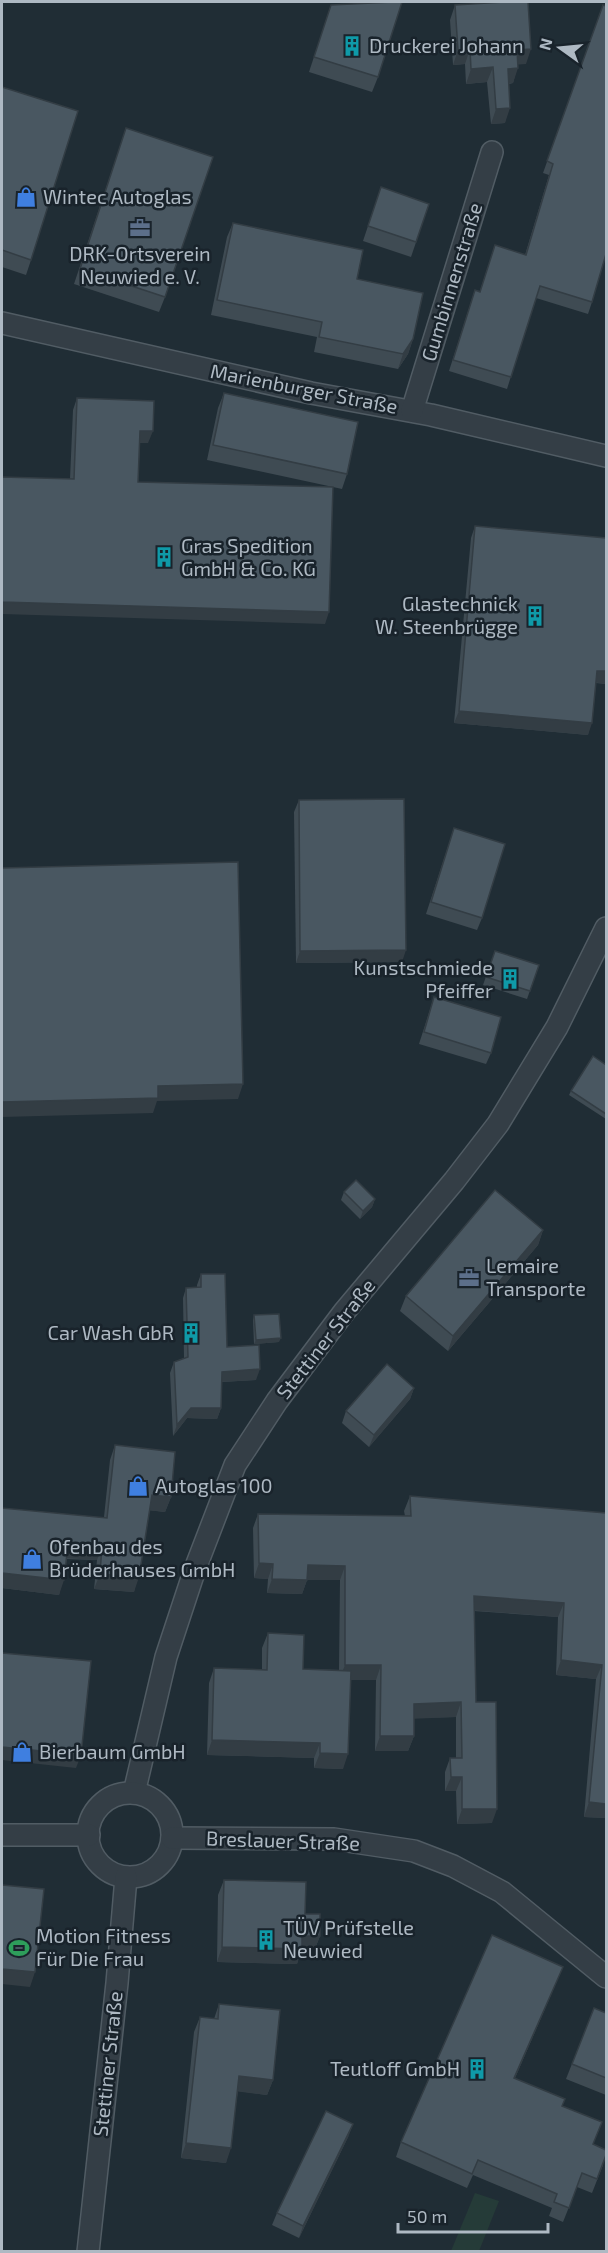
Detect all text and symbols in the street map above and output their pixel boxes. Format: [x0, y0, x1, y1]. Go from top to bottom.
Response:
north arrow [530, 18, 590, 78]
place label: Druckerei Johann [369, 33, 524, 57]
building icon: Druckerei Johann [340, 34, 364, 58]
text: N [534, 36, 556, 52]
place label: Wintec Autoglas [43, 184, 192, 208]
shop icon: Wintec Autoglas [14, 185, 38, 209]
street label: Gumbinnenstraße [416, 200, 487, 364]
office icon: DRK-Ortsverein Neuwied e. V. [128, 216, 152, 240]
place label: DRK-Ortsverein Neuwied e. V. [69, 241, 211, 288]
street label: Marienburger Straße [208, 358, 400, 418]
place label: Gras Spedition GmbH & Co. KG [181, 533, 316, 580]
building icon: Gras Spedition GmbH & Co. KG [152, 545, 176, 569]
place label: Glastechnick W. Steenbrügge [375, 591, 518, 638]
building icon: Glastechnick W. Steenbrügge [523, 604, 547, 628]
place label: Kunstschmiede Pfeiffer [353, 955, 493, 1002]
building icon: Kunstschmiede Pfeiffer [498, 967, 522, 991]
place label: Lemaire Transporte [486, 1253, 586, 1300]
office icon: Lemaire Transporte [457, 1266, 481, 1290]
street label: Stettiner Straße [271, 1273, 380, 1403]
place label: Car Wash GbR [48, 1320, 174, 1344]
building icon: Car Wash GbR [179, 1321, 203, 1345]
place label: Autoglas 100 [155, 1473, 273, 1497]
shop icon: Autoglas 100 [126, 1474, 150, 1498]
place label: Ofenbau des Brüderhauses GmbH [49, 1534, 235, 1581]
shop icon: Ofenbau des Brüderhauses GmbH [20, 1547, 44, 1571]
place label: Bierbaum GmbH [39, 1739, 186, 1763]
shop icon: Bierbaum GmbH [10, 1740, 34, 1764]
street label: Breslauer Straße [206, 1825, 360, 1855]
place label: TÜV Prüfstelle Neuwied [283, 1915, 414, 1962]
place label: Motion Fitness Für Die Frau [36, 1923, 171, 1970]
building icon: TÜV Prüfstelle Neuwied [254, 1928, 278, 1952]
sports icon: Motion Fitness Für Die Frau [7, 1936, 31, 1960]
street label: Stettiner Straße [87, 1990, 127, 2138]
place label: Teutloff GmbH [330, 2056, 460, 2080]
building icon: Teutloff GmbH [465, 2057, 489, 2081]
scale bar [398, 2196, 548, 2234]
text: 50 m [407, 2205, 447, 2227]

